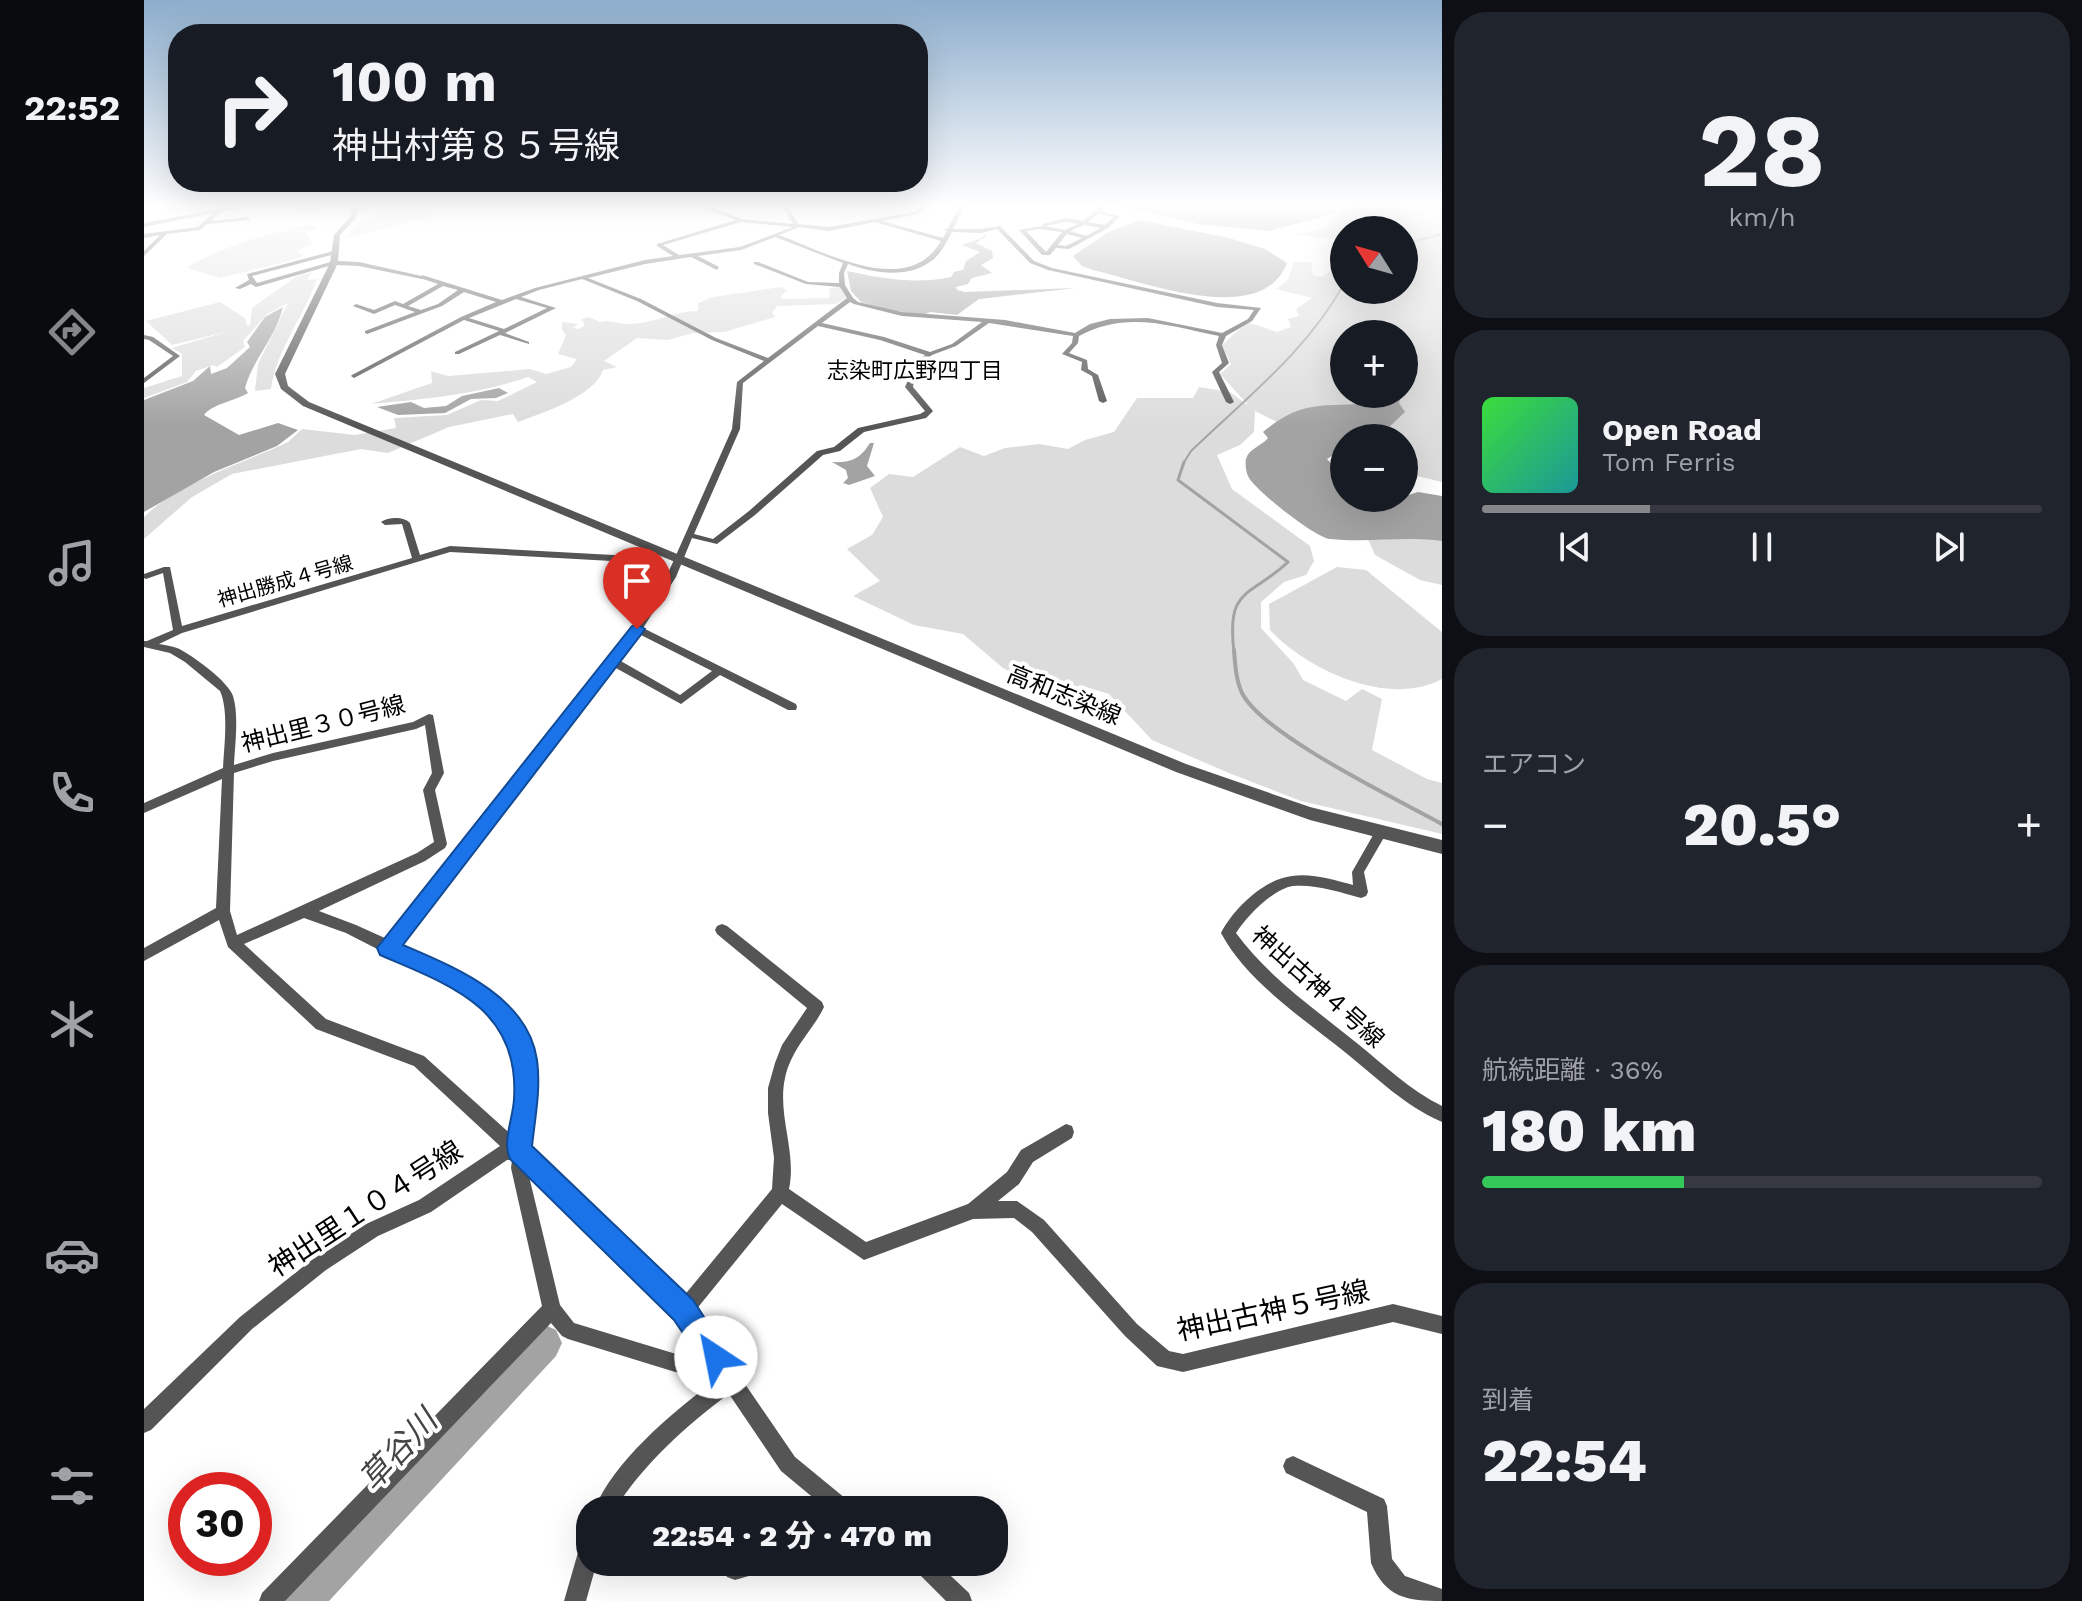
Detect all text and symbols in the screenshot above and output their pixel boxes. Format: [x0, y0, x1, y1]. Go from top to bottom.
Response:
text: 100 m [332, 49, 497, 115]
icon: right [200, 56, 304, 160]
text: 22:52 [24, 87, 120, 129]
text: 28 [1698, 89, 1826, 211]
text: 神出村第８５号線 [332, 125, 620, 167]
text: km/h [1729, 202, 1795, 232]
north arrow [1330, 216, 1418, 304]
map controls [1330, 216, 1418, 512]
icon: directions [44, 304, 100, 360]
button: + [1330, 320, 1418, 408]
district label: 志染町広野四丁目 [827, 358, 1003, 383]
text: Open Road [1602, 412, 1762, 447]
button: − [1330, 424, 1418, 512]
text: Tom Ferris [1602, 447, 1735, 477]
icon: previous [1553, 525, 1597, 569]
icon: pause [1740, 525, 1784, 569]
icon: next [1927, 525, 1971, 569]
icon: music [44, 535, 100, 591]
pin [603, 547, 671, 629]
street label: 神出勝成４号線 [214, 550, 356, 612]
icon: arrive [615, 559, 659, 603]
street label: 高和志染線 [1003, 660, 1125, 730]
street label: 神出里３０号線 [238, 690, 408, 758]
text: エアコン [1482, 749, 1586, 779]
icon: phone [44, 765, 100, 821]
text: 20.5° [1683, 789, 1841, 860]
text: − [1482, 799, 1509, 851]
text: + [2015, 799, 2042, 851]
street label: 神出古神４号線 [1246, 920, 1390, 1054]
icon: climate [44, 996, 100, 1052]
text: 航続距離 · 36% [1482, 1055, 1663, 1085]
text: 180 km [1482, 1095, 1696, 1166]
street label: 神出里１０４号線 [262, 1134, 468, 1283]
icon: car [44, 1227, 100, 1283]
street label: 神出古神５号線 [1174, 1274, 1372, 1347]
position arrow [674, 1315, 758, 1399]
text: 到着 [1482, 1385, 1534, 1415]
water label: 草谷川 [351, 1400, 447, 1498]
text: 22:54 [1482, 1425, 1647, 1496]
icon: filters [44, 1458, 100, 1514]
speed limit sign: 30 [168, 1472, 272, 1576]
text: 22:54 · 2 分 · 470 m [652, 1518, 932, 1553]

